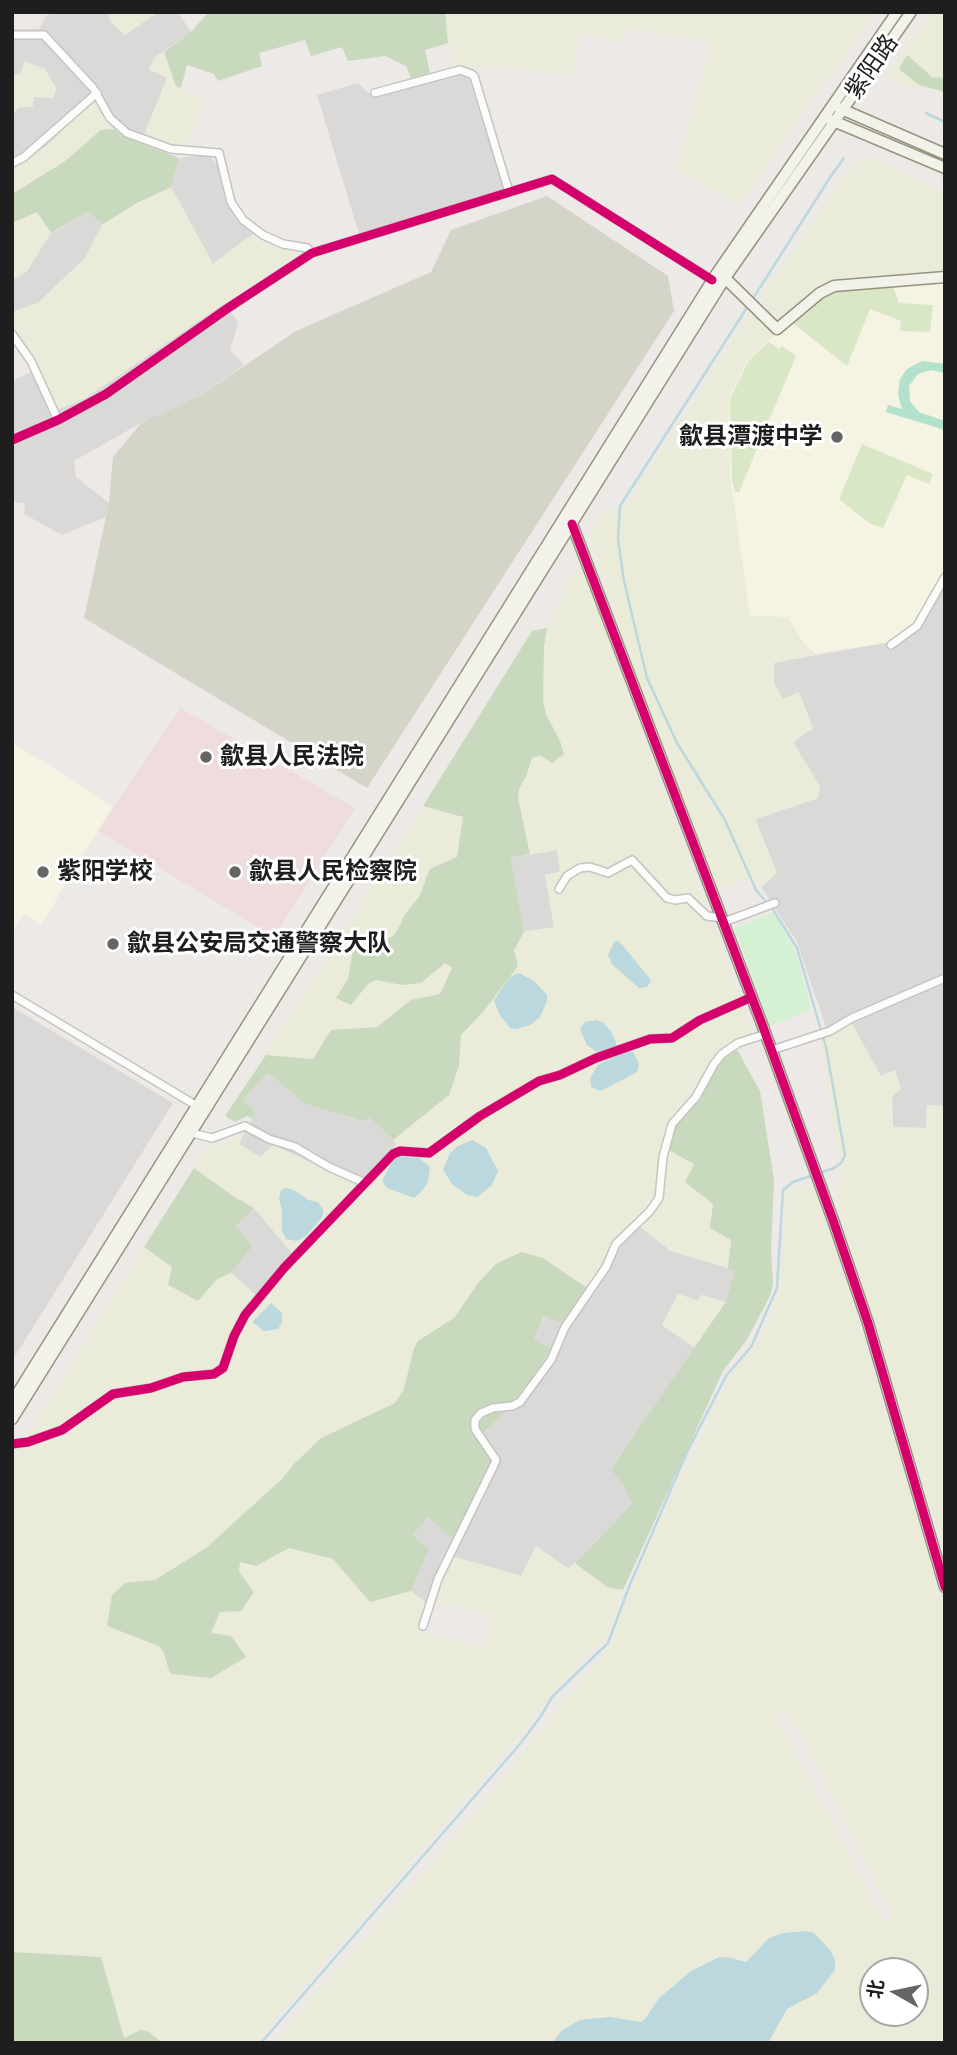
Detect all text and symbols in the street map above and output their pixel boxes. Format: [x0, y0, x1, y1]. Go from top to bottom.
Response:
street label: 紫阳路 [840, 29, 904, 105]
place label: 歙县潭渡中学 [679, 423, 823, 451]
marker: 歙县潭渡中学 [829, 429, 845, 445]
place label: 歙县人民法院 [220, 743, 364, 771]
marker: 歙县人民法院 [198, 749, 214, 765]
place label: 紫阳学校 [57, 858, 153, 886]
place label: 歙县人民检察院 [249, 858, 417, 886]
marker: 紫阳学校 [35, 864, 51, 880]
marker: 歙县人民检察院 [227, 864, 243, 880]
place label: 歙县公安局交通警察大队 [127, 930, 391, 958]
marker: 歙县公安局交通警察大队 [105, 936, 121, 952]
north arrow [859, 1957, 929, 2027]
text: 北 [863, 1978, 888, 2000]

